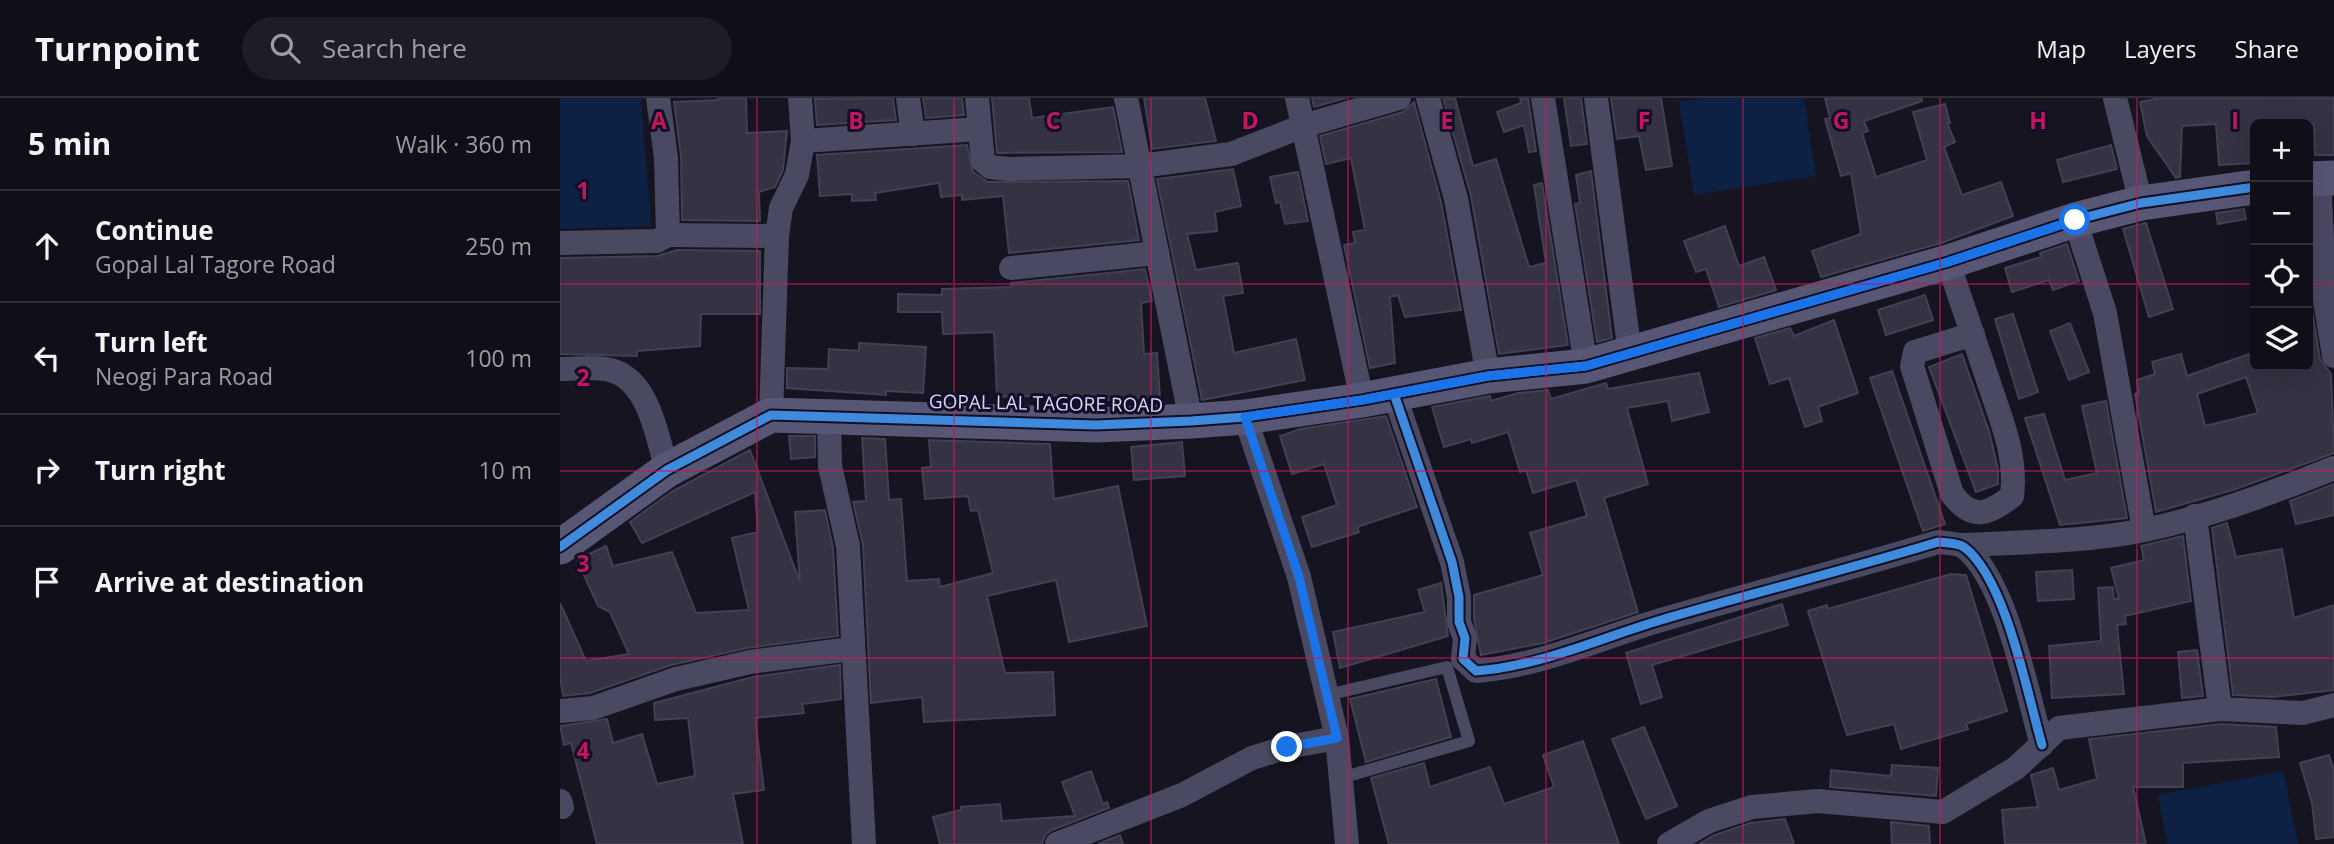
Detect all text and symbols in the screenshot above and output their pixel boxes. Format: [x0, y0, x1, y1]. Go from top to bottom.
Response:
search box [242, 17, 732, 80]
text: Turnpoint [35, 26, 200, 71]
icon: search [266, 29, 304, 67]
text: Search here [322, 30, 467, 66]
text: Map [2036, 32, 2086, 65]
text: Layers [2124, 32, 2197, 65]
text: Share [2235, 32, 2299, 65]
text: A [651, 104, 667, 136]
text: B [848, 104, 864, 136]
text: C [1046, 104, 1060, 136]
text: D [1241, 104, 1259, 136]
text: E [1441, 104, 1453, 136]
text: F [1638, 104, 1650, 136]
text: G [1833, 104, 1849, 136]
text: H [2029, 104, 2047, 136]
text: I [2231, 104, 2239, 136]
map controls [2250, 119, 2313, 371]
button: + [2250, 119, 2313, 182]
text: 5 min [28, 123, 111, 164]
text: Walk · 360 m [395, 128, 532, 160]
text: 1 [576, 174, 590, 206]
button: − [2250, 182, 2313, 245]
route start [2059, 204, 2090, 235]
text: Continue [95, 212, 214, 248]
icon: ahead [28, 227, 66, 265]
text: 250 m [465, 230, 532, 262]
button: locate [2250, 245, 2313, 308]
text: Gopal Lal Tagore Road [95, 248, 336, 280]
button: layers [2250, 308, 2313, 371]
text: Turn left [95, 324, 207, 360]
icon: left [28, 339, 66, 377]
text: 100 m [465, 342, 532, 374]
text: Neogi Para Road [95, 360, 273, 392]
text: 2 [576, 361, 590, 393]
street label: GOPAL LAL TAGORE ROAD [929, 388, 1163, 418]
icon: right [28, 451, 66, 489]
text: Turn right [95, 452, 226, 488]
text: 10 m [478, 454, 532, 486]
text: 3 [576, 547, 590, 579]
icon: arrive [28, 563, 66, 601]
text: Arrive at destination [95, 564, 364, 600]
route end [1271, 731, 1302, 762]
text: 4 [576, 734, 590, 766]

